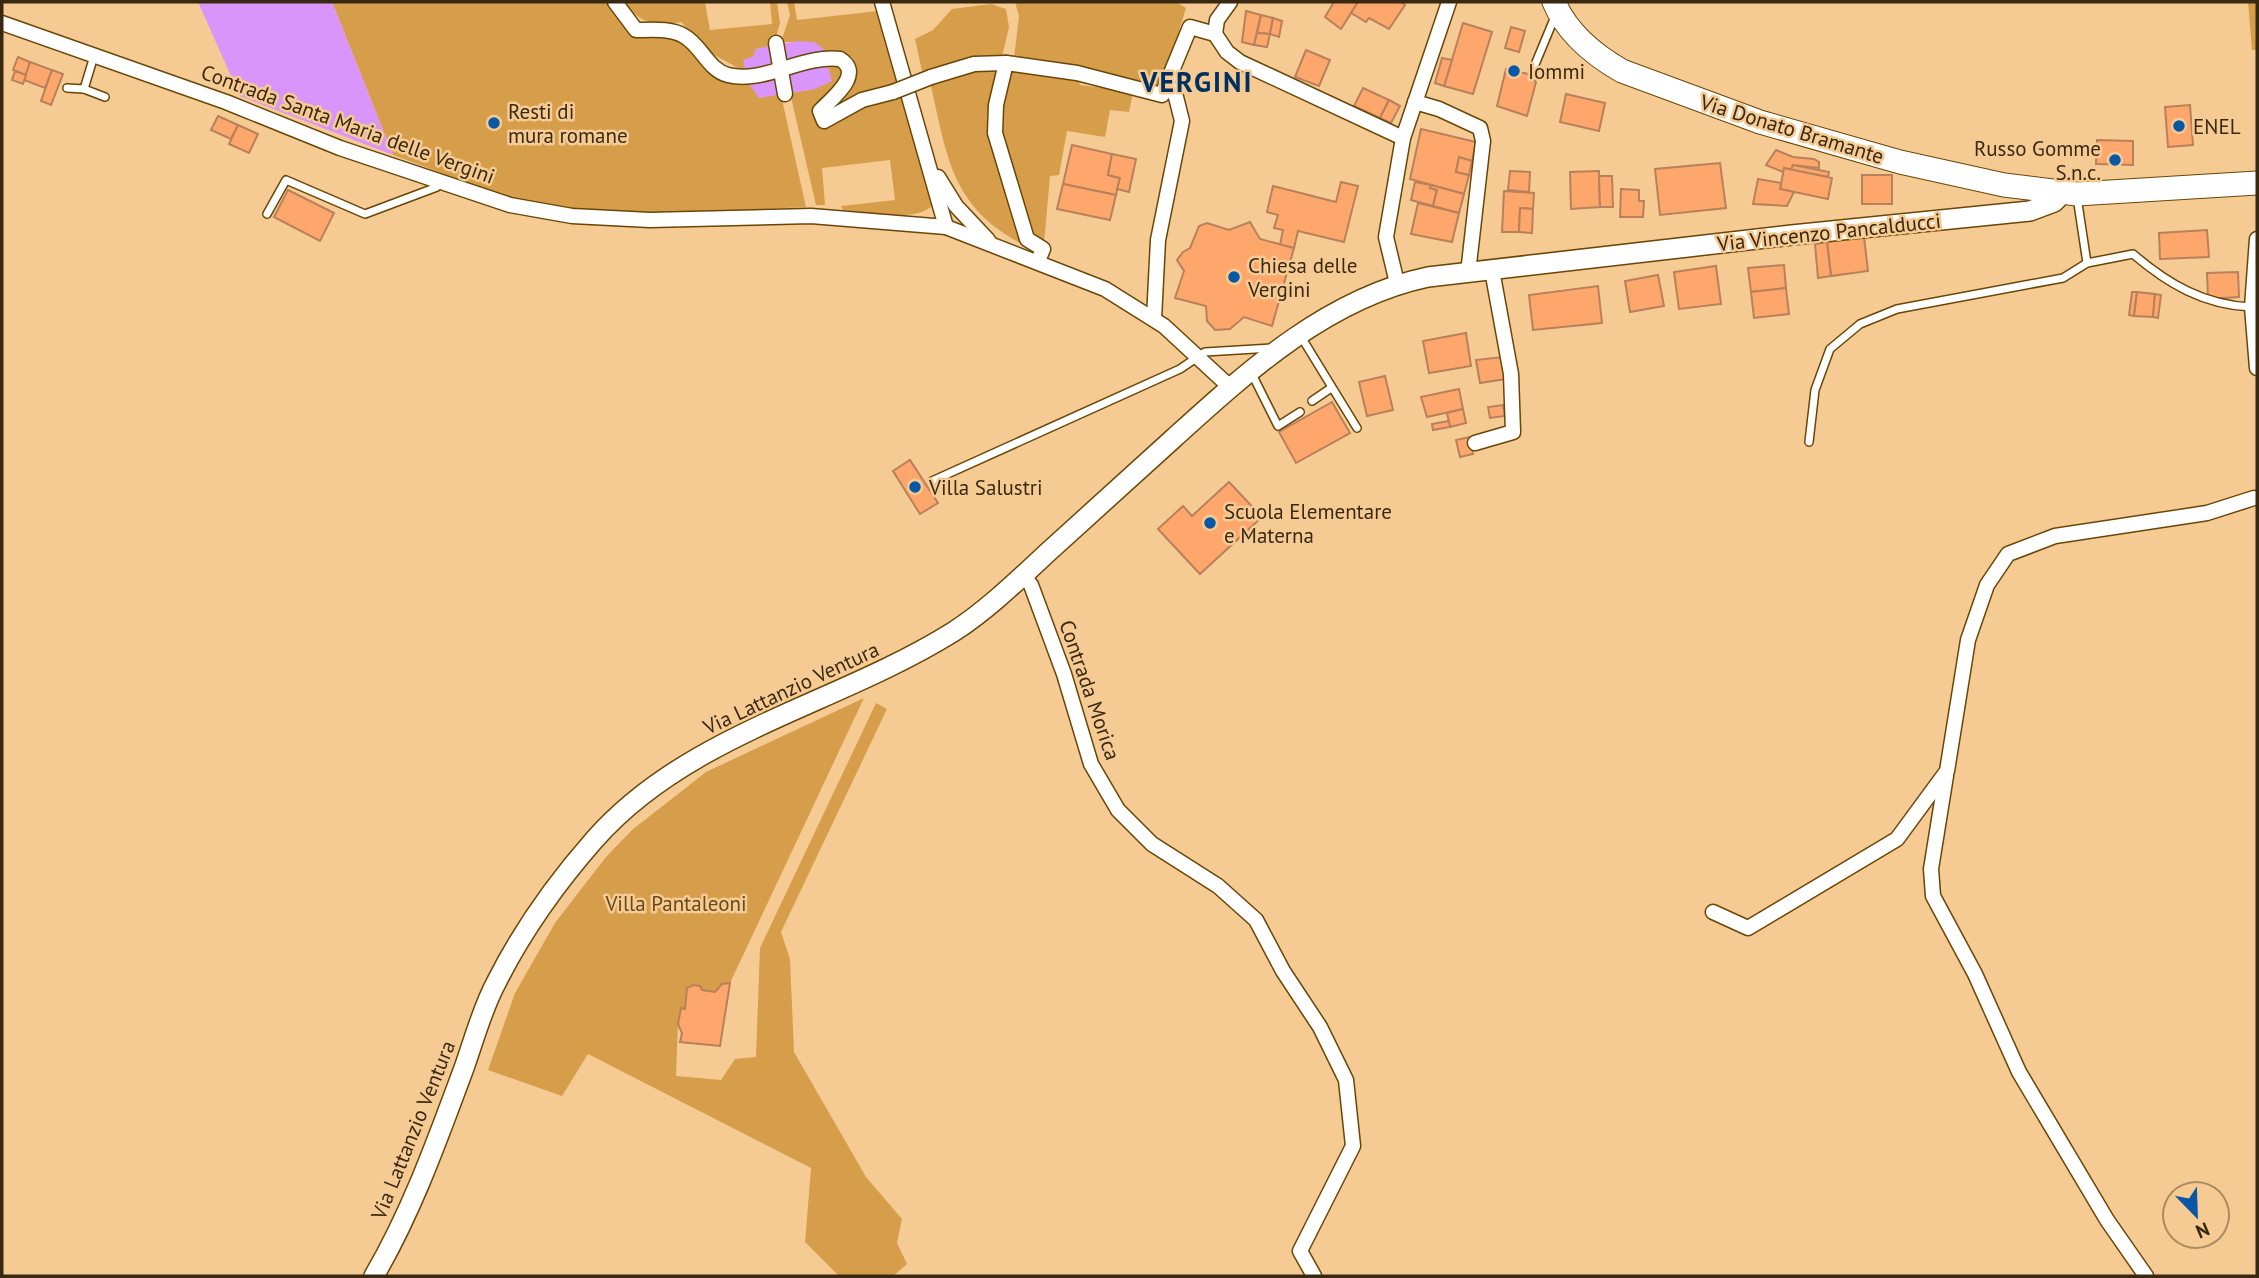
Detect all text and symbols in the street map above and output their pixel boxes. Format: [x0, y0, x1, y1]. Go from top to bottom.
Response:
street label: Contrada Santa Maria delle Vergini [198, 58, 498, 190]
place label: Iommi [1528, 58, 1585, 85]
district label: VERGINI [1140, 63, 1253, 100]
marker: Iommi [1506, 63, 1522, 79]
street label: Via Donato Bramante [1696, 88, 1887, 170]
place label: Resti di mura romane [508, 98, 628, 149]
place label: ENEL [2193, 113, 2241, 140]
marker: Resti di mura romane [486, 115, 502, 131]
marker: ENEL [2171, 118, 2187, 134]
place label: Russo Gomme S.n.c. [1974, 135, 2101, 186]
marker: Russo Gomme S.n.c. [2107, 152, 2123, 168]
street label: Via Vincenzo Pancalducci [1715, 207, 1942, 257]
place label: Chiesa delle Vergini [1247, 252, 1358, 303]
marker: Chiesa delle Vergini [1226, 269, 1242, 285]
place label: Villa Salustri [928, 474, 1043, 501]
marker: Villa Salustri [907, 479, 923, 495]
place label: Scuola Elementare e Materna [1224, 498, 1392, 549]
marker: Scuola Elementare e Materna [1202, 515, 1218, 531]
street label: Contrada Morica [1053, 616, 1127, 764]
street label: Via Lattanzio Ventura [698, 635, 883, 741]
park label: Villa Pantaleoni [604, 890, 747, 917]
street label: Via Lattanzio Ventura [364, 1037, 461, 1224]
north arrow [2161, 1180, 2231, 1250]
text: N [2192, 1217, 2213, 1244]

